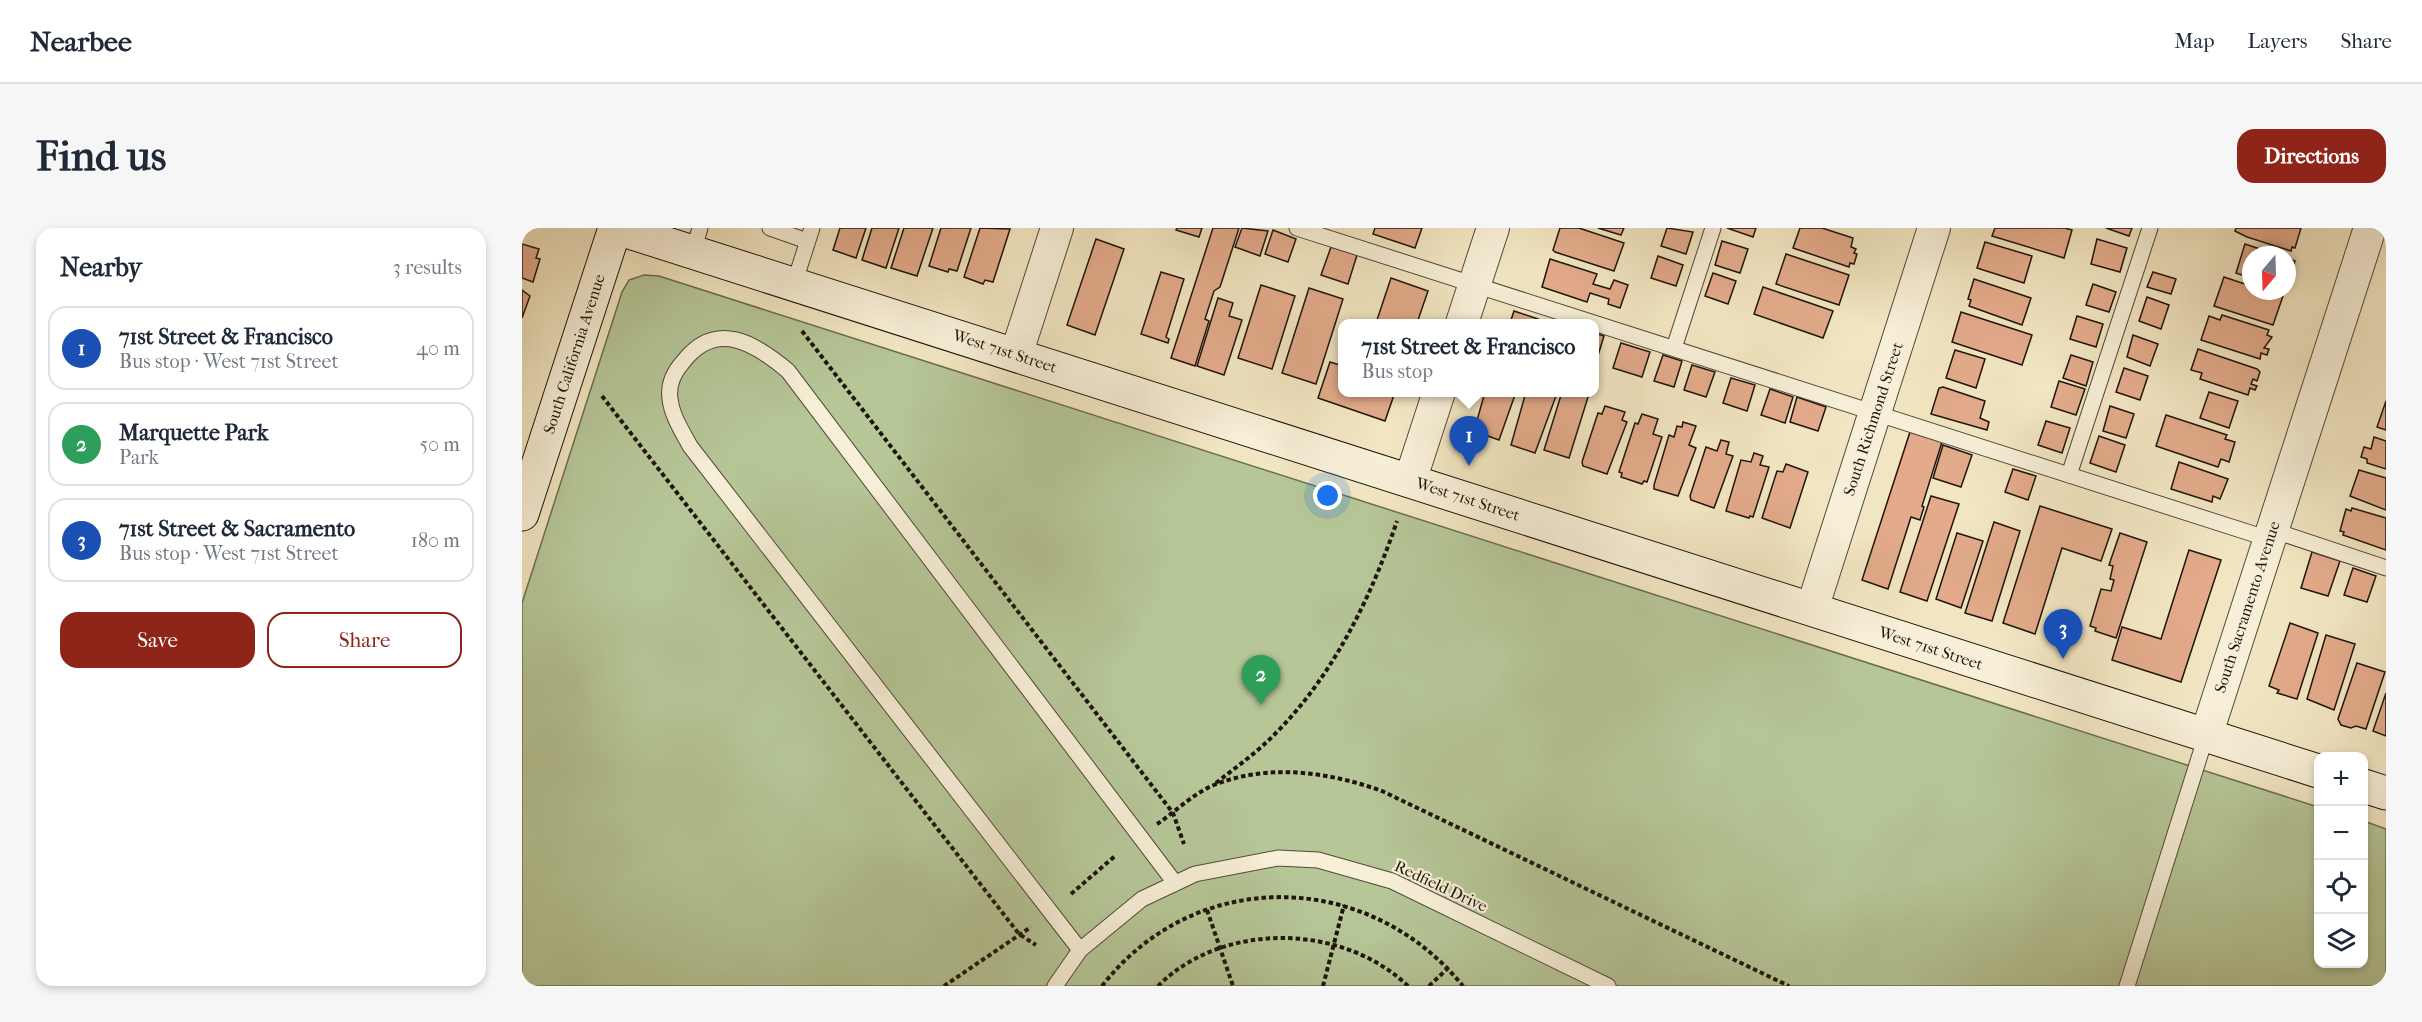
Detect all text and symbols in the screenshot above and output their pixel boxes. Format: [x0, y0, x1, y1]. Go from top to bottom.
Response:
text: Nearbee [30, 25, 132, 58]
text: Map [2174, 29, 2215, 53]
text: Layers [2248, 29, 2307, 53]
text: Share [2340, 29, 2392, 53]
button: Directions [2237, 129, 2386, 183]
text: Find us [36, 132, 166, 181]
north arrow [2242, 246, 2296, 300]
text: Nearby [60, 252, 142, 283]
text: 3 results [393, 256, 462, 279]
street label: South California Avenue [539, 272, 609, 436]
popup [1338, 319, 1599, 397]
text: 71st Street & Francisco [119, 324, 333, 350]
street label: West 71st Street [950, 325, 1060, 377]
text: 71st Street & Francisco [1362, 334, 1575, 360]
text: 1 [78, 337, 85, 360]
text: 40 m [416, 337, 460, 360]
street label: South Richmond Street [1839, 340, 1907, 498]
text: Bus stop · West 71st Street [119, 350, 339, 373]
text: Bus stop [1362, 360, 1433, 383]
pin: 1 [1450, 416, 1488, 466]
text: Marquette Park [119, 420, 268, 446]
text: 2 [76, 433, 87, 456]
text: 50 m [419, 433, 460, 456]
text: Park [119, 446, 159, 469]
street label: West 71st Street [1413, 473, 1523, 525]
your location [1313, 481, 1342, 510]
text: 71st Street & Sacramento [119, 516, 355, 542]
street label: South Sacramento Avenue [2210, 519, 2284, 695]
text: 3 [77, 529, 86, 552]
text: 180 m [411, 529, 460, 552]
text: Bus stop · West 71st Street [119, 542, 339, 565]
pin: 3 [2044, 610, 2082, 659]
button: Save [60, 612, 255, 668]
button: Share [267, 612, 462, 668]
street label: West 71st Street [1876, 622, 1986, 674]
pin: 2 [1242, 656, 1280, 705]
map controls [2314, 752, 2368, 968]
button: + [2314, 752, 2368, 806]
button: − [2314, 806, 2368, 860]
street label: Redfield Drive [1392, 856, 1491, 916]
button: locate [2314, 860, 2368, 914]
button: layers [2314, 914, 2368, 968]

